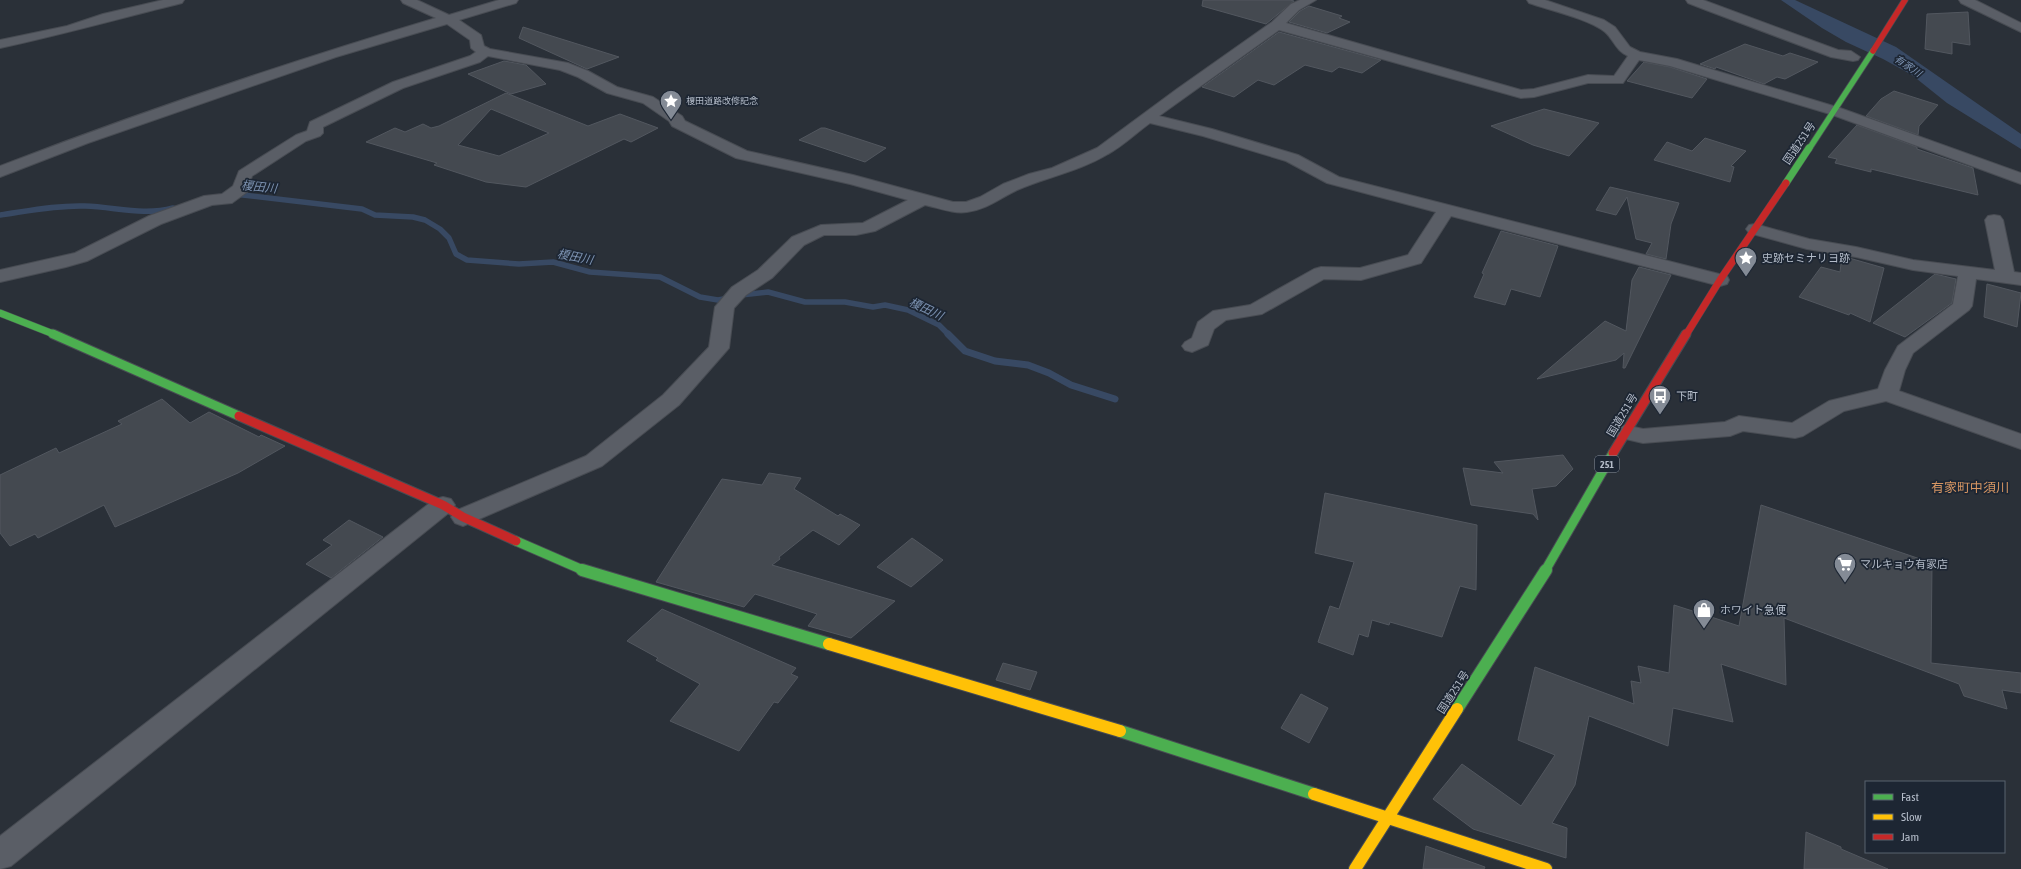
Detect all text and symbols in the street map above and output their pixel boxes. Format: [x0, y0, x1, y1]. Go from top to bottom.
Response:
water label: 有家川 [1892, 53, 1924, 80]
place icon: 榎田道路改修記念 [658, 88, 684, 121]
place label: 榎田道路改修記念 [686, 96, 758, 106]
street label: 国道251号 [1780, 120, 1818, 166]
water label: 榎田川 [240, 178, 280, 196]
place icon: 史跡セミナリヨ跡 [1733, 245, 1759, 278]
water label: 榎田川 [556, 247, 596, 268]
place label: 史跡セミナリヨ跡 [1762, 252, 1850, 264]
water label: 榎田川 [907, 295, 947, 324]
bus stop icon: 下町 [1647, 383, 1673, 416]
place label: 下町 [1676, 390, 1698, 402]
street label: 国道251号 [1604, 391, 1640, 439]
road number: 251 [1595, 456, 1619, 472]
district label: 有家町中須川 [1931, 480, 2009, 495]
supermarket icon: マルキョウ有家店 [1832, 551, 1858, 584]
place label: マルキョウ有家店 [1860, 558, 1948, 570]
shop icon: ホワイト急便 [1691, 597, 1717, 630]
place label: ホワイト急便 [1720, 604, 1787, 616]
street label: 国道251号 [1435, 668, 1471, 716]
legend [1865, 781, 2005, 853]
text: Fast [1901, 790, 1919, 804]
text: Slow [1901, 810, 1922, 824]
text: Jam [1901, 830, 1919, 844]

